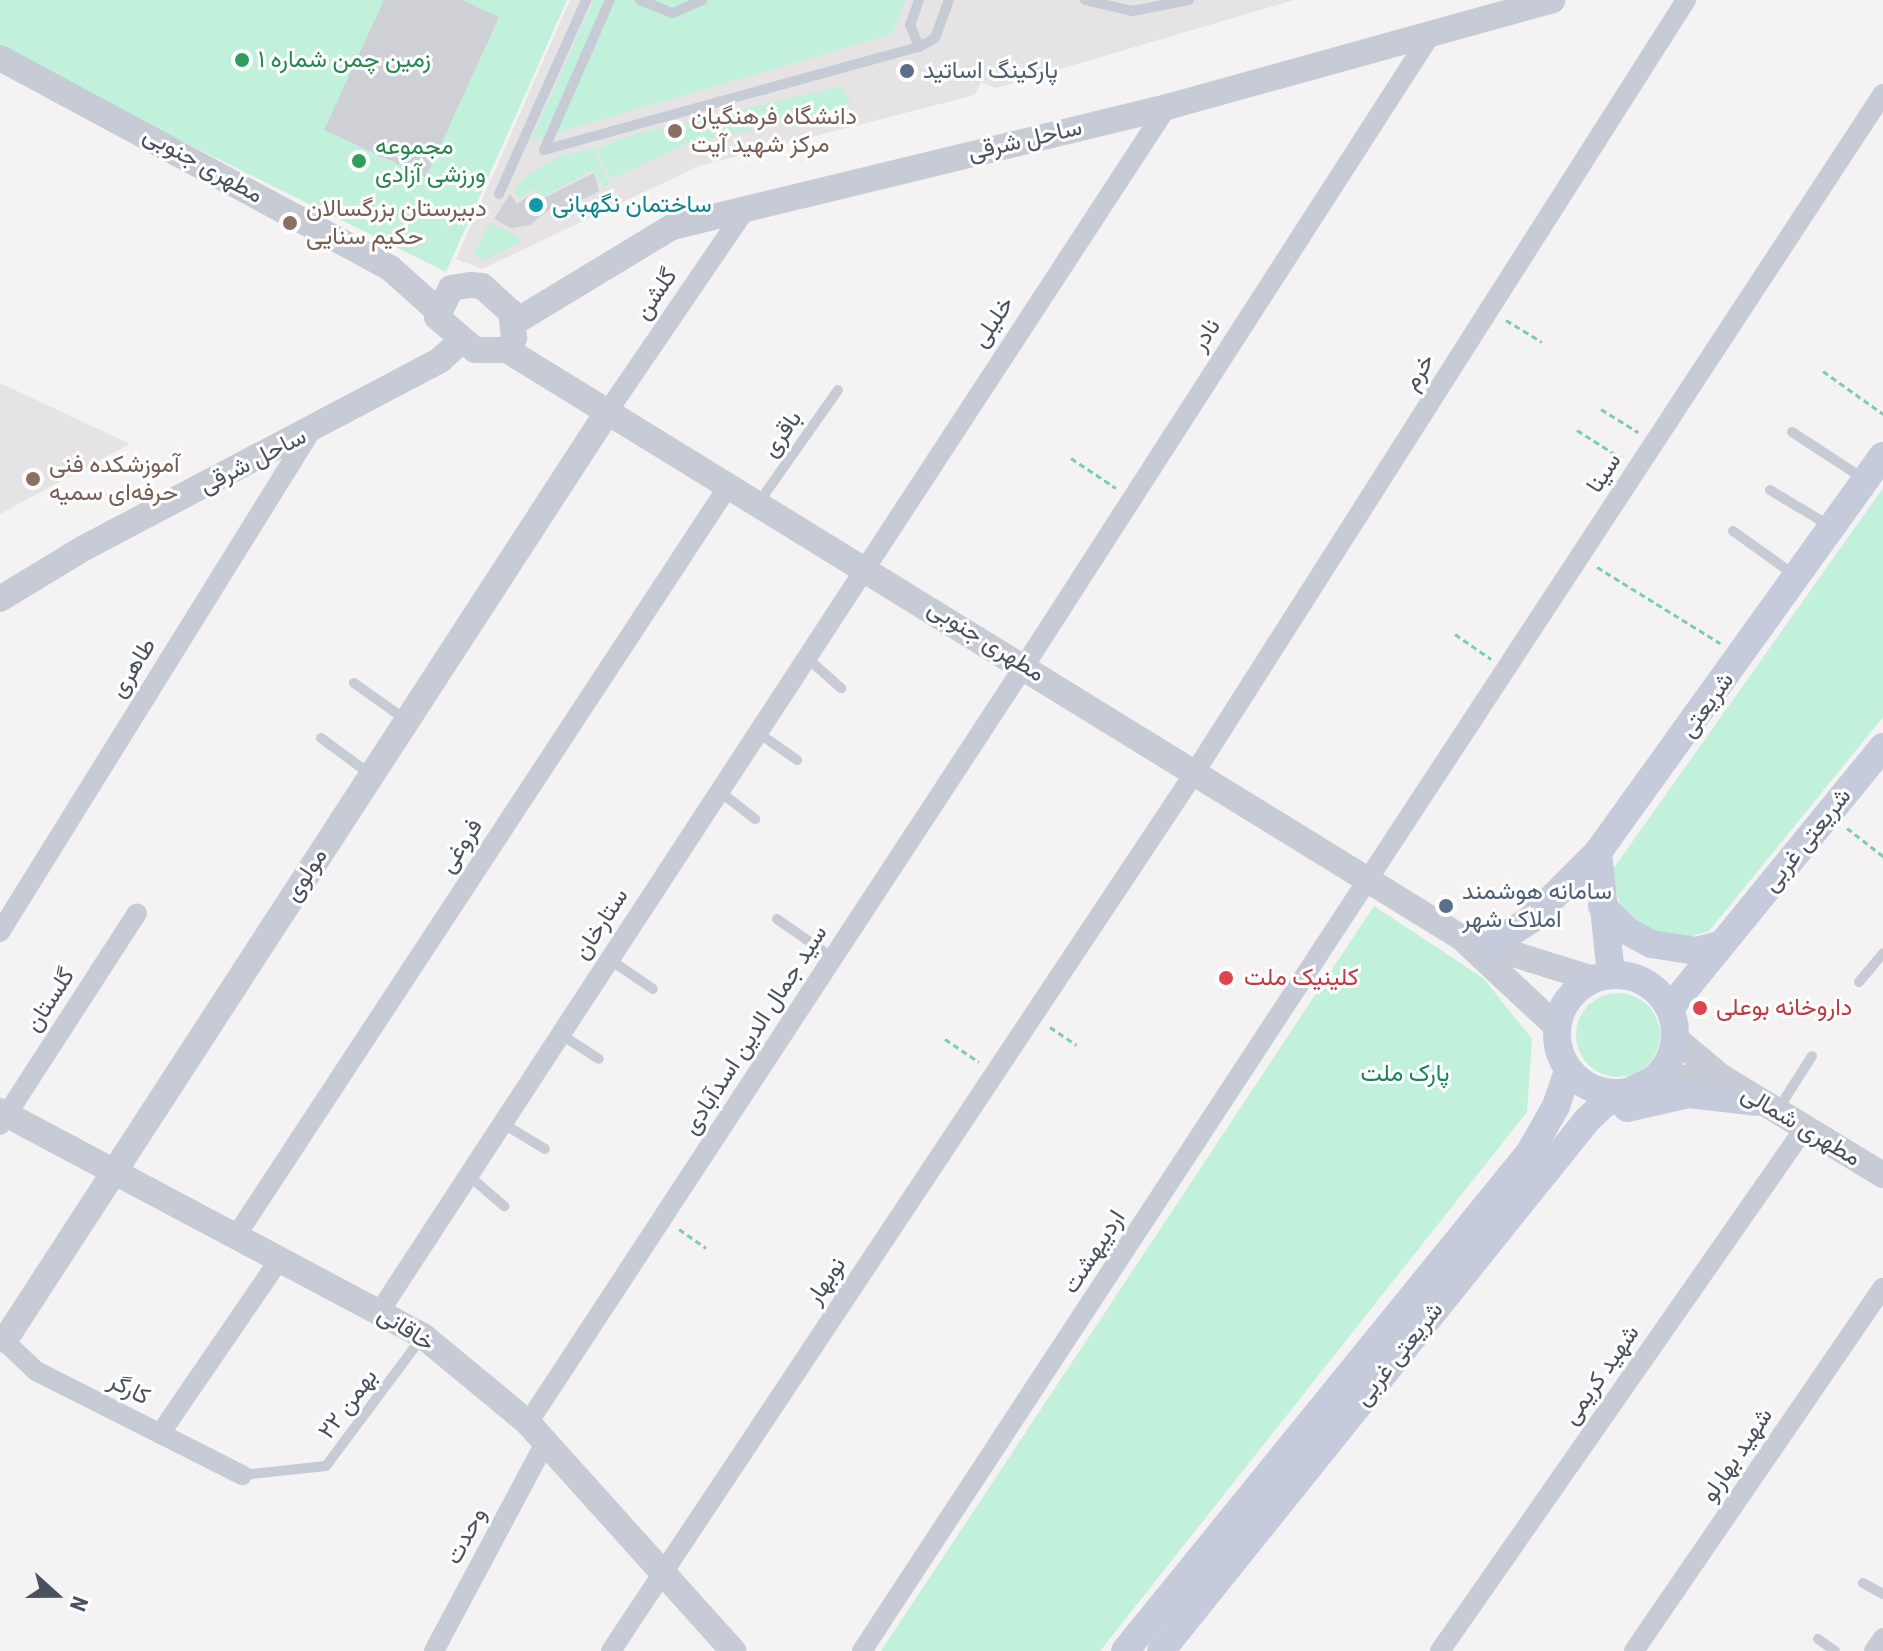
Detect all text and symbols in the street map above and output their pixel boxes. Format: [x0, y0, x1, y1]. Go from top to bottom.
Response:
place label: زمین چمن شماره ۱ [258, 46, 431, 74]
marker: زمین چمن شماره ۱ [233, 51, 251, 69]
place label: پارکینگ اساتید [923, 57, 1058, 85]
marker: پارکینگ اساتید [898, 62, 916, 80]
place label: دانشگاه فرهنگیان مرکز شهید آیت [691, 103, 857, 159]
street label: ساحل شرقی [965, 113, 1085, 167]
street label: مطهری جنوبی [138, 120, 268, 210]
marker: دانشگاه فرهنگیان مرکز شهید آیت [666, 122, 684, 140]
place label: مجموعه ورزشی آزادی [375, 133, 486, 189]
marker: مجموعه ورزشی آزادی [350, 152, 368, 170]
place label: ساختمان نگهبانی [552, 191, 712, 219]
place label: دبیرستان بزرگسالان حکیم سنایی [306, 195, 487, 251]
marker: ساختمان نگهبانی [527, 196, 545, 214]
marker: دبیرستان بزرگسالان حکیم سنایی [281, 214, 299, 232]
street label: گلشن [628, 263, 684, 325]
street label: خلیلی [966, 291, 1020, 353]
street label: نادر [1185, 313, 1227, 357]
street label: خرم [1397, 348, 1441, 396]
street label: باقری [756, 405, 808, 463]
street label: ساحل شرقی [195, 422, 311, 500]
street label: سینا [1580, 448, 1628, 498]
place label: آموزشکده فنی حرفه‌ای سمیه [49, 451, 180, 507]
marker: آموزشکده فنی حرفه‌ای سمیه [24, 470, 42, 488]
street label: مطهری جنوبی [922, 594, 1050, 688]
street label: طاهری [104, 633, 162, 703]
street label: شریعتی [1674, 667, 1740, 743]
street label: شریعتی غربی [1756, 782, 1858, 898]
street label: فروغی [433, 814, 489, 878]
street label: مولوی [278, 843, 334, 907]
place label: سامانه هوشمند املاک شهر [1462, 878, 1612, 934]
street label: ستارخان [567, 883, 635, 965]
marker: سامانه هوشمند املاک شهر [1437, 897, 1455, 915]
street label: سید جمال الدین اسدآبادی [677, 920, 833, 1140]
street label: گلستان [19, 963, 81, 1037]
place label: کلینیک ملت [1244, 964, 1359, 992]
marker: کلینیک ملت [1215, 967, 1237, 989]
place label: داروخانه بوعلی [1716, 994, 1852, 1022]
marker: داروخانه بوعلی [1691, 999, 1709, 1017]
park label: پارک ملت [1361, 1060, 1449, 1088]
street label: مطهری شمالی [1736, 1079, 1866, 1173]
street label: اردیبهشت [1056, 1205, 1132, 1299]
street label: نوبهار [800, 1252, 852, 1310]
street label: شریعتی غربی [1348, 1296, 1450, 1412]
street label: خاقانی [372, 1300, 440, 1358]
street label: شهید کریمی [1556, 1320, 1646, 1430]
street label: ۲۲ بهمن [312, 1363, 384, 1445]
street label: کارگر [103, 1366, 155, 1412]
street label: شهید بهارلو [1695, 1402, 1779, 1508]
street label: وحدت [439, 1503, 493, 1569]
north arrow [16, 1555, 96, 1635]
text: N [65, 1593, 93, 1615]

